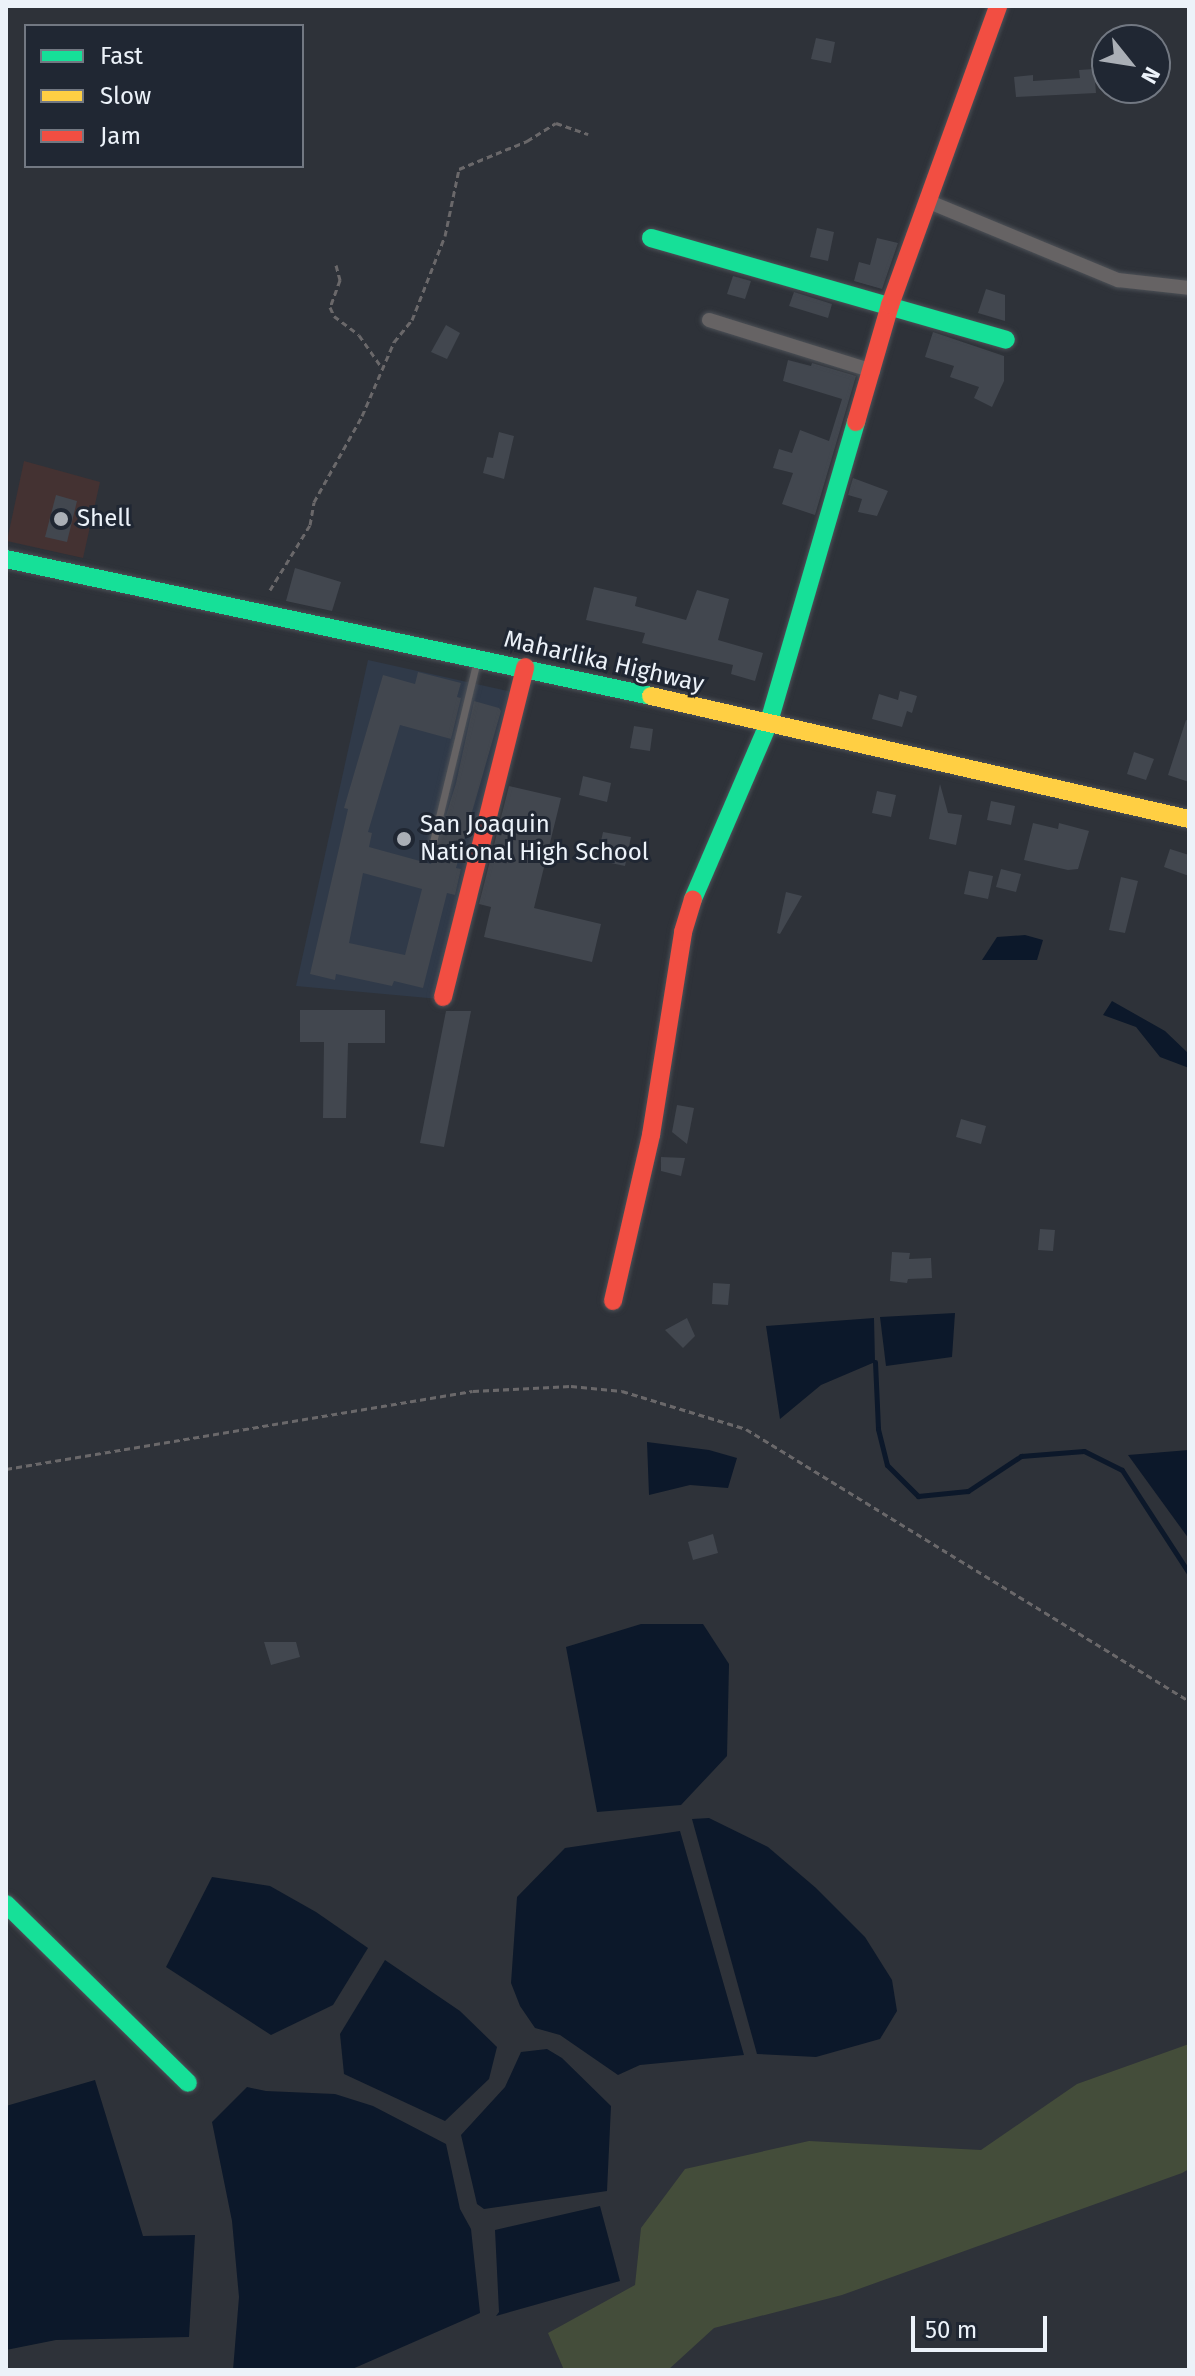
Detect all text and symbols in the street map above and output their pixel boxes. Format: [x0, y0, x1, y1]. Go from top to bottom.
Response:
legend [24, 24, 304, 168]
north arrow [1091, 24, 1171, 104]
text: Fast [100, 42, 143, 70]
text: N [1135, 62, 1166, 88]
text: Slow [100, 82, 151, 110]
text: Jam [100, 122, 141, 150]
place label: Shell [77, 505, 131, 533]
marker: Shell [52, 510, 70, 528]
street label: Maharlika Highway [501, 625, 707, 699]
place label: San Joaquin National High School [420, 811, 649, 867]
marker: San Joaquin National High School [395, 830, 413, 848]
scale bar [915, 2300, 1051, 2350]
text: 50 m [925, 2316, 977, 2344]

